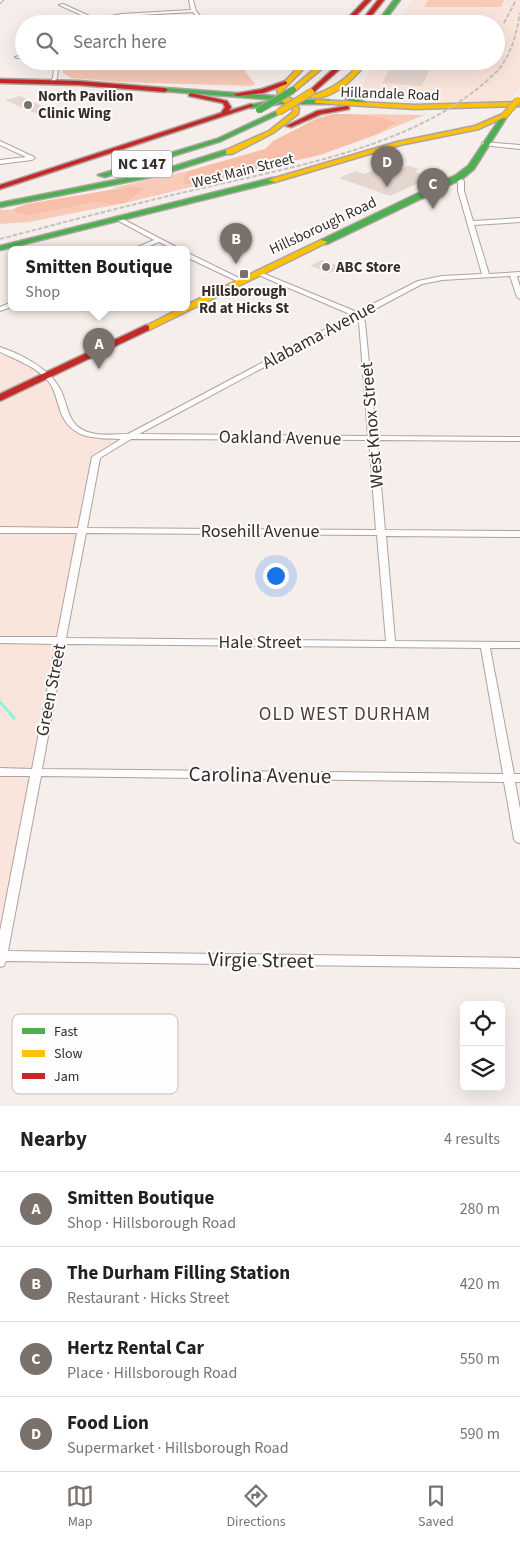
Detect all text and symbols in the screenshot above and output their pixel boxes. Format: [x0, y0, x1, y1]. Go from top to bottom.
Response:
search box [15, 15, 505, 70]
icon: search [33, 29, 61, 57]
text: Search here [73, 29, 167, 56]
street label: Hillandale Road [340, 82, 440, 106]
place label: North Pavilion Clinic Wing [38, 86, 133, 124]
marker: North Pavilion Clinic Wing [22, 99, 34, 111]
pin: D [371, 146, 403, 187]
street label: West Main Street [190, 148, 296, 194]
road number: NC 147 [112, 150, 172, 178]
pin: C [417, 168, 449, 209]
street label: Hillsborough Road [266, 192, 380, 260]
pin: B [220, 223, 252, 264]
popup [8, 246, 190, 311]
text: Smitten Boutique [25, 254, 173, 281]
place label: ABC Store [335, 257, 401, 278]
marker: ABC Store [320, 261, 332, 273]
marker: Hillsborough Rd at Hicks St [238, 268, 250, 280]
text: Shop [25, 281, 60, 303]
place label: Hillsborough Rd at Hicks St [199, 281, 289, 319]
street label: Alabama Avenue [258, 295, 380, 375]
pin: A [83, 328, 115, 369]
street label: West Knox Street [354, 361, 390, 489]
street label: Oakland Avenue [219, 424, 342, 452]
street label: Rosehill Avenue [201, 519, 319, 544]
your location [263, 563, 289, 589]
street label: Hale Street [218, 630, 302, 655]
street label: Green Street [30, 642, 72, 738]
district label: OLD WEST DURHAM [259, 701, 431, 728]
street label: Carolina Avenue [188, 759, 332, 791]
street label: Virgie Street [208, 944, 314, 976]
map controls [460, 1001, 505, 1091]
button: locate [460, 1001, 505, 1046]
legend [12, 1014, 178, 1094]
text: Fast [54, 1022, 78, 1042]
text: Slow [54, 1044, 83, 1064]
button: layers [460, 1046, 505, 1091]
text: Jam [54, 1067, 79, 1087]
text: Nearby [20, 1124, 87, 1154]
text: 4 results [444, 1128, 500, 1150]
text: Smitten Boutique [67, 1185, 214, 1212]
text: A [31, 1198, 41, 1220]
text: 280 m [460, 1198, 500, 1220]
text: Shop · Hillsborough Road [67, 1212, 236, 1234]
text: The Durham Filling Station [67, 1260, 290, 1287]
text: B [31, 1273, 41, 1295]
text: 420 m [460, 1273, 500, 1295]
text: Restaurant · Hicks Street [67, 1287, 229, 1309]
text: Hertz Rental Car [67, 1335, 204, 1362]
text: C [31, 1348, 41, 1370]
text: 550 m [460, 1348, 500, 1370]
text: Place · Hillsborough Road [67, 1362, 237, 1384]
text: Food Lion [67, 1410, 149, 1437]
text: D [31, 1423, 41, 1445]
text: 590 m [460, 1423, 500, 1445]
text: Supermarket · Hillsborough Road [67, 1437, 289, 1459]
tab: Map [66, 1482, 94, 1532]
tab: Directions [226, 1482, 286, 1532]
tab: Saved [418, 1482, 454, 1532]

